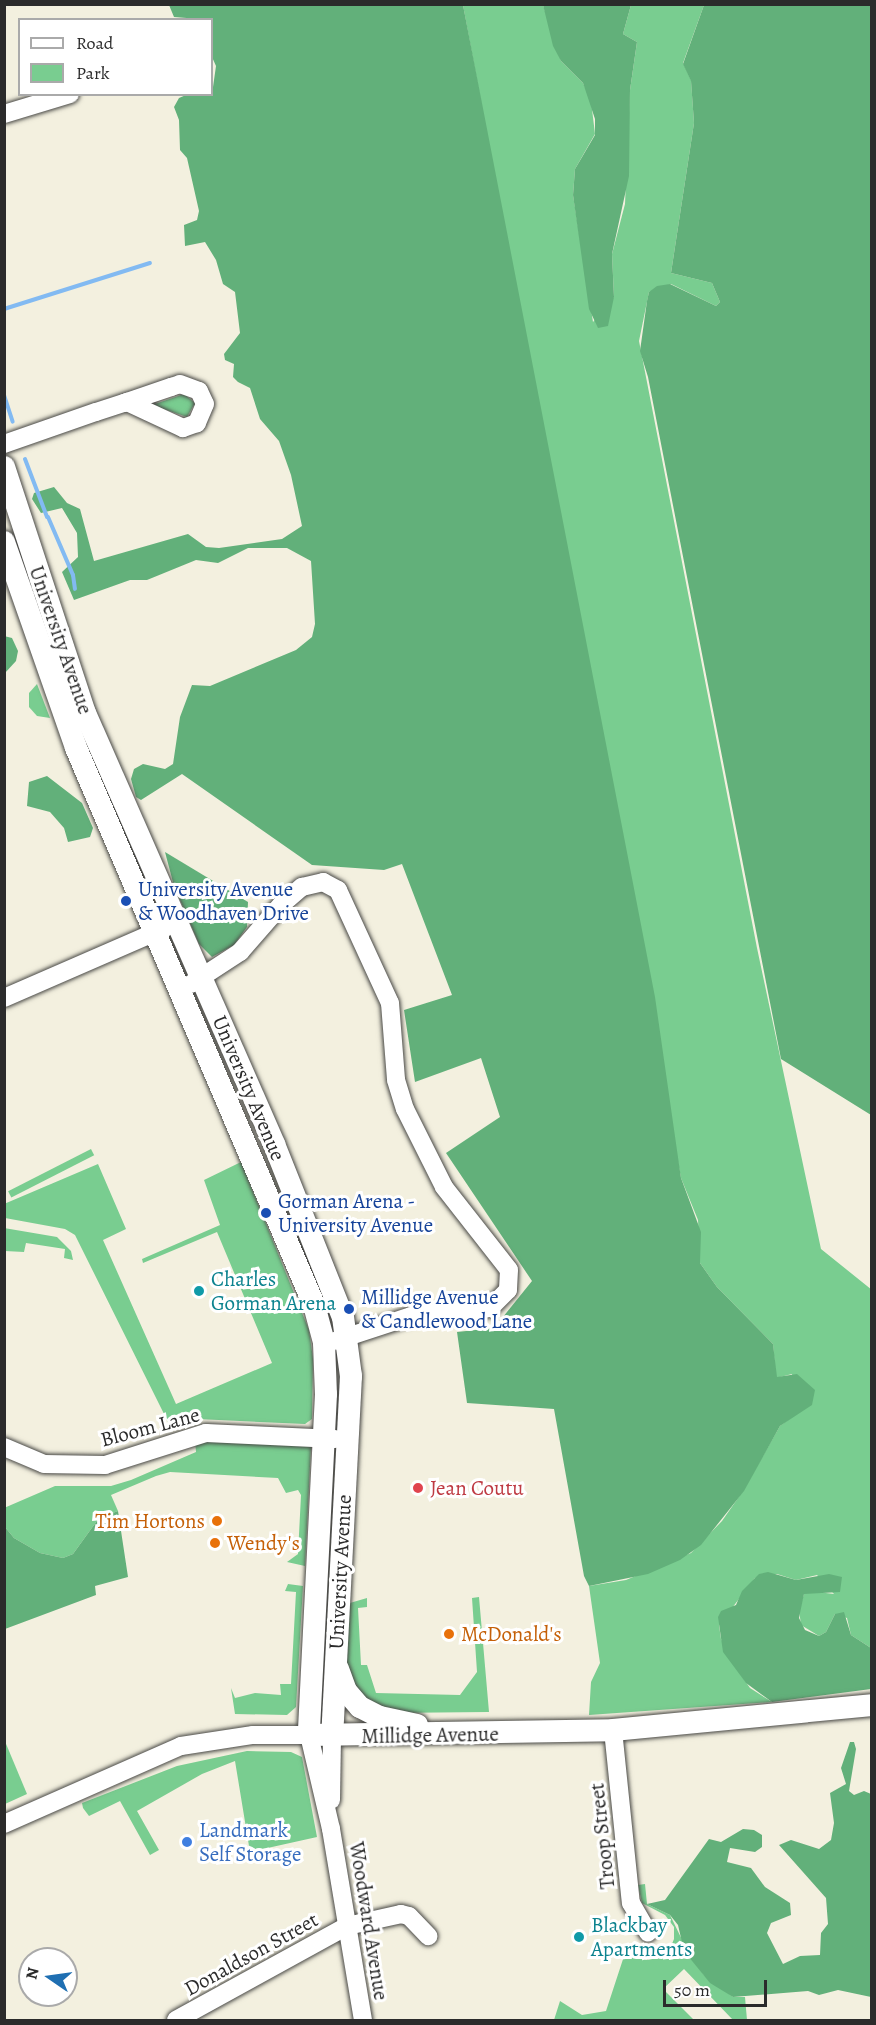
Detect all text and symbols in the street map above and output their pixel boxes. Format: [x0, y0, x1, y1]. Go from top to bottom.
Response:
legend [18, 18, 213, 96]
text: Road [76, 31, 113, 55]
text: Park [76, 61, 110, 85]
street label: University Avenue [24, 563, 98, 717]
place label: University Avenue & Woodhaven Drive [138, 876, 309, 926]
marker: University Avenue & Woodhaven Drive [119, 894, 133, 908]
street label: University Avenue [207, 1012, 291, 1164]
place label: Gorman Arena - University Avenue [278, 1188, 433, 1238]
marker: Gorman Arena - University Avenue [259, 1206, 273, 1220]
place label: Charles Gorman Arena [211, 1266, 336, 1316]
marker: Charles Gorman Arena [192, 1284, 206, 1298]
place label: Millidge Avenue & Candlewood Lane [361, 1284, 532, 1334]
marker: Millidge Avenue & Candlewood Lane [342, 1302, 356, 1316]
street label: Bloom Lane [98, 1402, 202, 1452]
place label: Jean Coutu [430, 1475, 524, 1501]
marker: Jean Coutu [411, 1481, 425, 1495]
street label: University Avenue [323, 1494, 357, 1650]
place label: Tim Hortons [95, 1508, 205, 1534]
marker: Tim Hortons [210, 1514, 224, 1528]
place label: Wendy's [227, 1530, 300, 1556]
marker: Wendy's [208, 1536, 222, 1550]
place label: McDonald's [461, 1621, 562, 1647]
marker: McDonald's [442, 1627, 456, 1641]
street label: Millidge Avenue [361, 1721, 499, 1749]
street label: Troop Street [584, 1782, 620, 1890]
place label: Landmark Self Storage [199, 1817, 301, 1867]
marker: Landmark Self Storage [180, 1835, 194, 1849]
street label: Woodward Avenue [344, 1840, 394, 2002]
street label: Donaldson Street [180, 1907, 322, 2001]
place label: Blackbay Apartments [591, 1912, 692, 1962]
marker: Blackbay Apartments [572, 1930, 586, 1944]
north arrow [18, 1947, 78, 2007]
text: N [20, 1965, 44, 1982]
scale bar [666, 1968, 770, 2006]
text: 50 m [674, 1978, 710, 2002]

